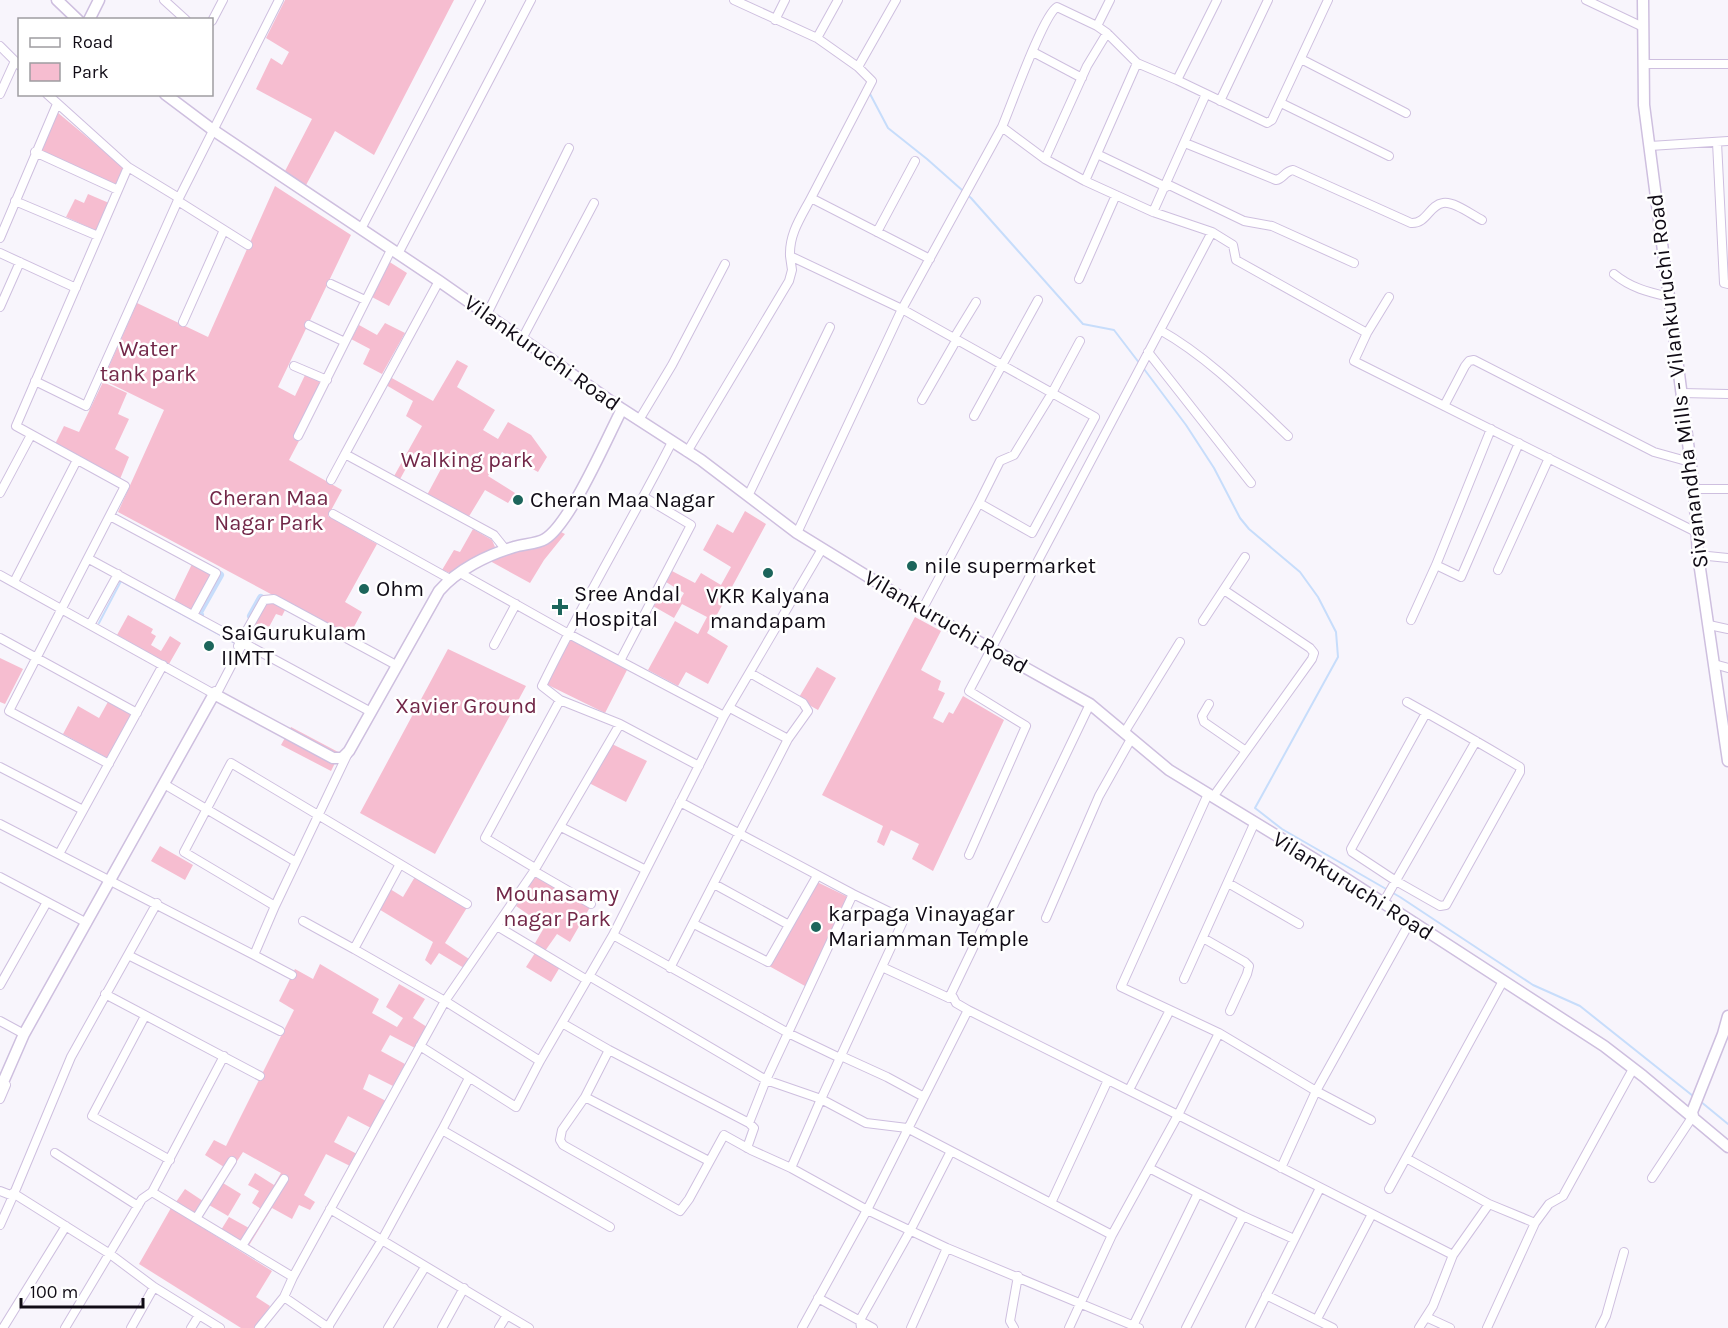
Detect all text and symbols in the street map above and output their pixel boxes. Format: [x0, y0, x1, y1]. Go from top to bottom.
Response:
legend [18, 18, 213, 96]
text: Road [72, 31, 113, 53]
text: Park [72, 61, 109, 83]
street label: Sivanandha Mills - Vilankuruchi Road [1642, 192, 1714, 570]
street label: Vilankuruchi Road [459, 289, 625, 417]
park label: Water tank park [100, 336, 196, 387]
park label: Walking park [401, 447, 533, 473]
park label: Cheran Maa Nagar Park [209, 485, 329, 536]
place label: Cheran Maa Nagar [530, 487, 714, 513]
marker: Cheran Maa Nagar [511, 493, 525, 507]
place label: nile supermarket [924, 553, 1096, 579]
marker: nile supermarket [905, 559, 919, 573]
street label: Vilankuruchi Road [860, 565, 1032, 679]
marker: VKR Kalyana mandapam [761, 566, 775, 580]
place label: Ohm [376, 576, 424, 602]
place label: Sree Andal Hospital [574, 581, 680, 632]
marker: Ohm [357, 582, 371, 596]
place label: VKR Kalyana mandapam [706, 583, 830, 634]
marker: Sree Andal Hospital [551, 598, 569, 616]
place label: SaiGurukulam IIMTT [221, 620, 366, 671]
marker: SaiGurukulam IIMTT [202, 639, 216, 653]
park label: Xavier Ground [395, 693, 537, 719]
street label: Vilankuruchi Road [1268, 826, 1438, 946]
park label: Mounasamy nagar Park [495, 881, 619, 932]
place label: karpaga Vinayagar Mariamman Temple [828, 901, 1029, 952]
marker: karpaga Vinayagar Mariamman Temple [809, 920, 823, 934]
scale bar [21, 1271, 142, 1309]
text: 100 m [30, 1281, 78, 1303]

